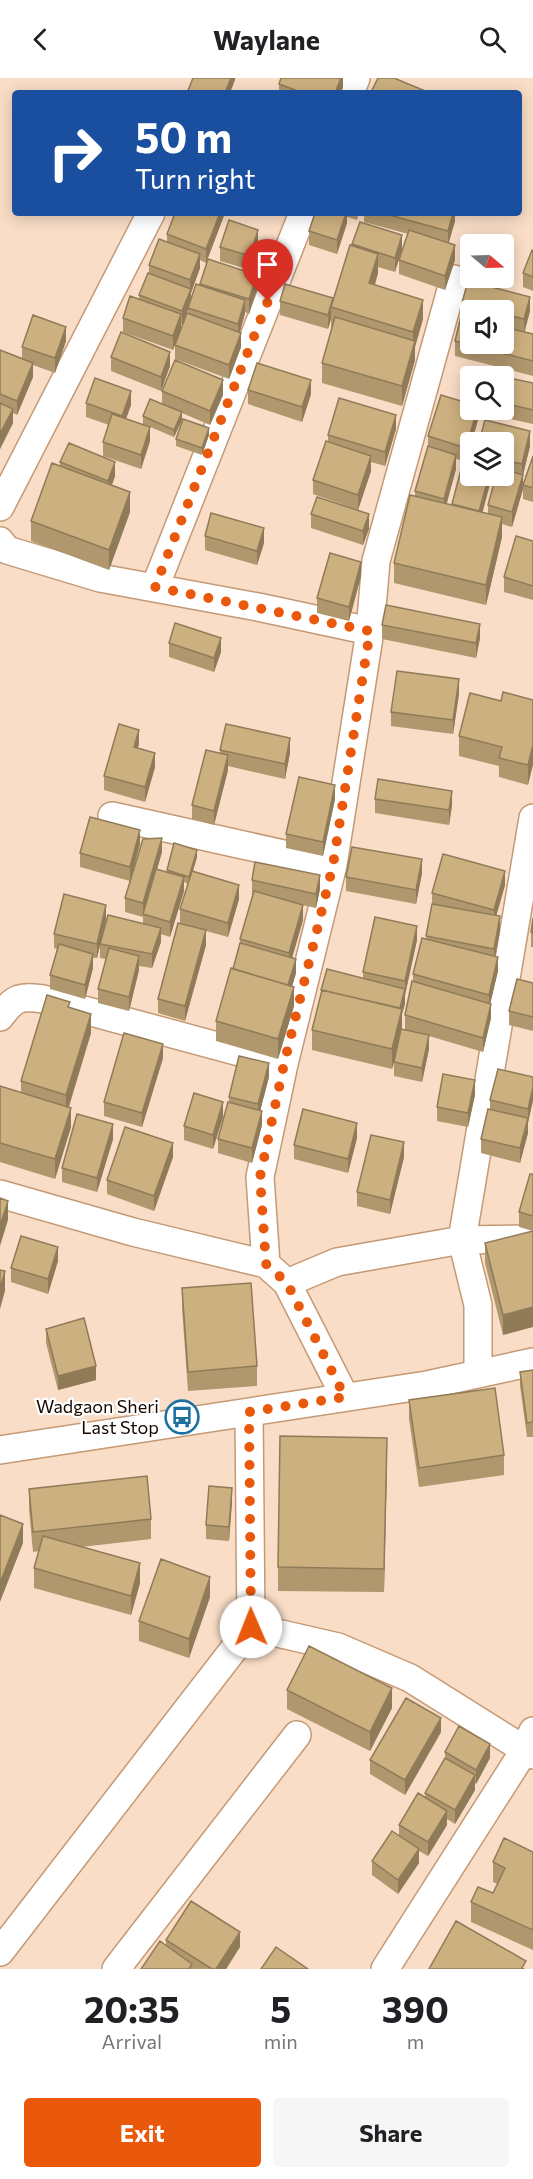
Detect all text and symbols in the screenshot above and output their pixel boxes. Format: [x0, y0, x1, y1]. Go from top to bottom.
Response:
icon: back [24, 23, 57, 56]
text: Waylane [213, 23, 320, 56]
icon: search [476, 23, 509, 56]
text: 50 m [135, 110, 232, 162]
icon: right [36, 114, 114, 192]
text: Turn right [135, 162, 255, 195]
north arrow [460, 234, 514, 288]
map controls [460, 234, 514, 486]
pin [242, 239, 293, 301]
icon: arrive [251, 248, 284, 281]
button: sound [460, 300, 514, 354]
button: search [460, 366, 514, 420]
button: layers [460, 432, 514, 486]
place label: Wadgaon Sheri Last Stop [36, 1395, 159, 1438]
bus stop icon: Wadgaon Sheri Last Stop [164, 1399, 200, 1435]
position arrow [219, 1595, 283, 1659]
text: 20:35 [84, 1986, 180, 2030]
text: 5 [270, 1986, 291, 2030]
text: 390 [382, 1986, 449, 2030]
text: Arrival [102, 2029, 162, 2053]
text: min [264, 2029, 298, 2053]
text: m [407, 2029, 424, 2053]
button: Exit [24, 2098, 261, 2167]
button: Share [273, 2098, 509, 2167]

